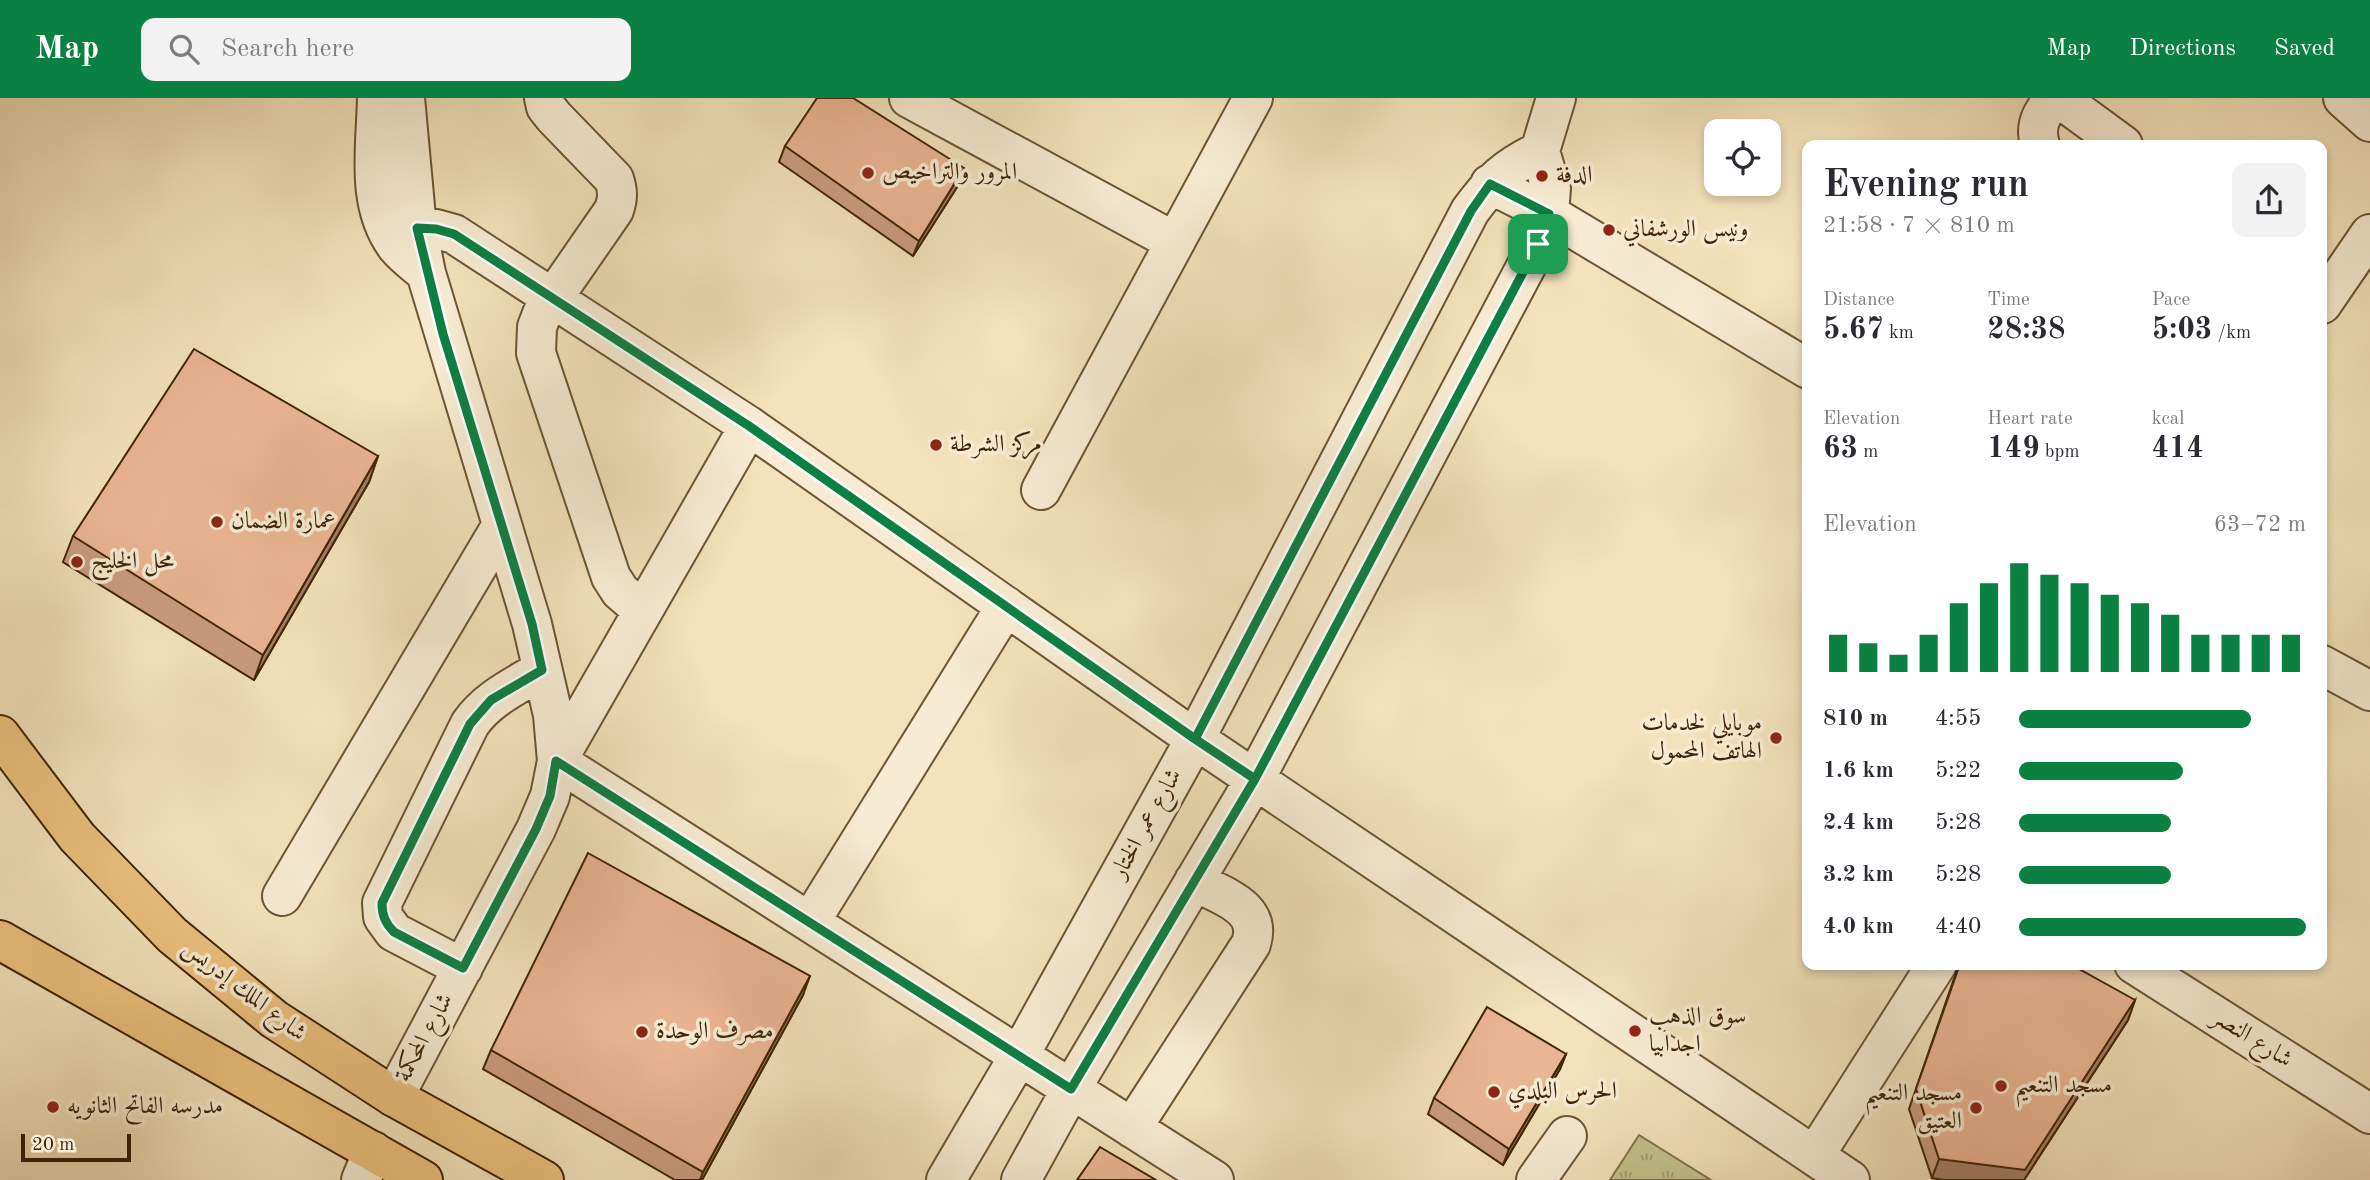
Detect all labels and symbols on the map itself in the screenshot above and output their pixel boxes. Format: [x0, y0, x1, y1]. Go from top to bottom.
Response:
place label: المرور والتراخيص [882, 161, 1017, 186]
place label: الدفة [1556, 164, 1592, 188]
marker: المرور والتراخيص [860, 165, 876, 181]
marker: الدفة [1534, 168, 1550, 184]
pin [1508, 214, 1568, 274]
place label: ونيس الورشفاني [1623, 218, 1748, 247]
marker: ونيس الورشفاني [1601, 222, 1617, 238]
place label: مركز الشرطة [950, 430, 1042, 460]
marker: مركز الشرطة [928, 437, 944, 453]
place label: عمارة الضمان [231, 510, 336, 534]
marker: عمارة الضمان [209, 514, 225, 530]
place label: محل الخليج [91, 550, 174, 581]
marker: محل الخليج [69, 554, 85, 570]
place label: موبايلي لخدمات الهاتف المحمول [1642, 712, 1762, 765]
marker: موبايلي لخدمات الهاتف المحمول [1768, 730, 1784, 746]
street label: شارع عمر الختار [1106, 765, 1192, 888]
street label: شارع الملك إدريس [174, 936, 310, 1051]
street label: شارع المحكمة [389, 988, 464, 1089]
street label: شارع النصر [2202, 1004, 2296, 1078]
place label: سوق الذهب اجدابيا [1649, 1005, 1746, 1057]
place label: مصرف الوحدة [656, 1020, 774, 1046]
marker: سوق الذهب اجدابيا [1627, 1023, 1643, 1039]
marker: مصرف الوحدة [634, 1024, 650, 1040]
place label: مسجد التنعيم [2015, 1074, 2112, 1108]
marker: مسجد التنعيم [1993, 1078, 2009, 1094]
place label: الحرس البلدي [1508, 1080, 1617, 1109]
place label: مسجد التنعيم العتيق [1865, 1082, 1962, 1135]
marker: الحرس البلدي [1486, 1084, 1502, 1100]
place label: مدرسه الفاتح الثانويه [67, 1094, 223, 1125]
marker: مدرسه الفاتح الثانويه [45, 1099, 61, 1115]
marker: مسجد التنعيم العتيق [1968, 1100, 1984, 1116]
scale bar [21, 1131, 131, 1163]

